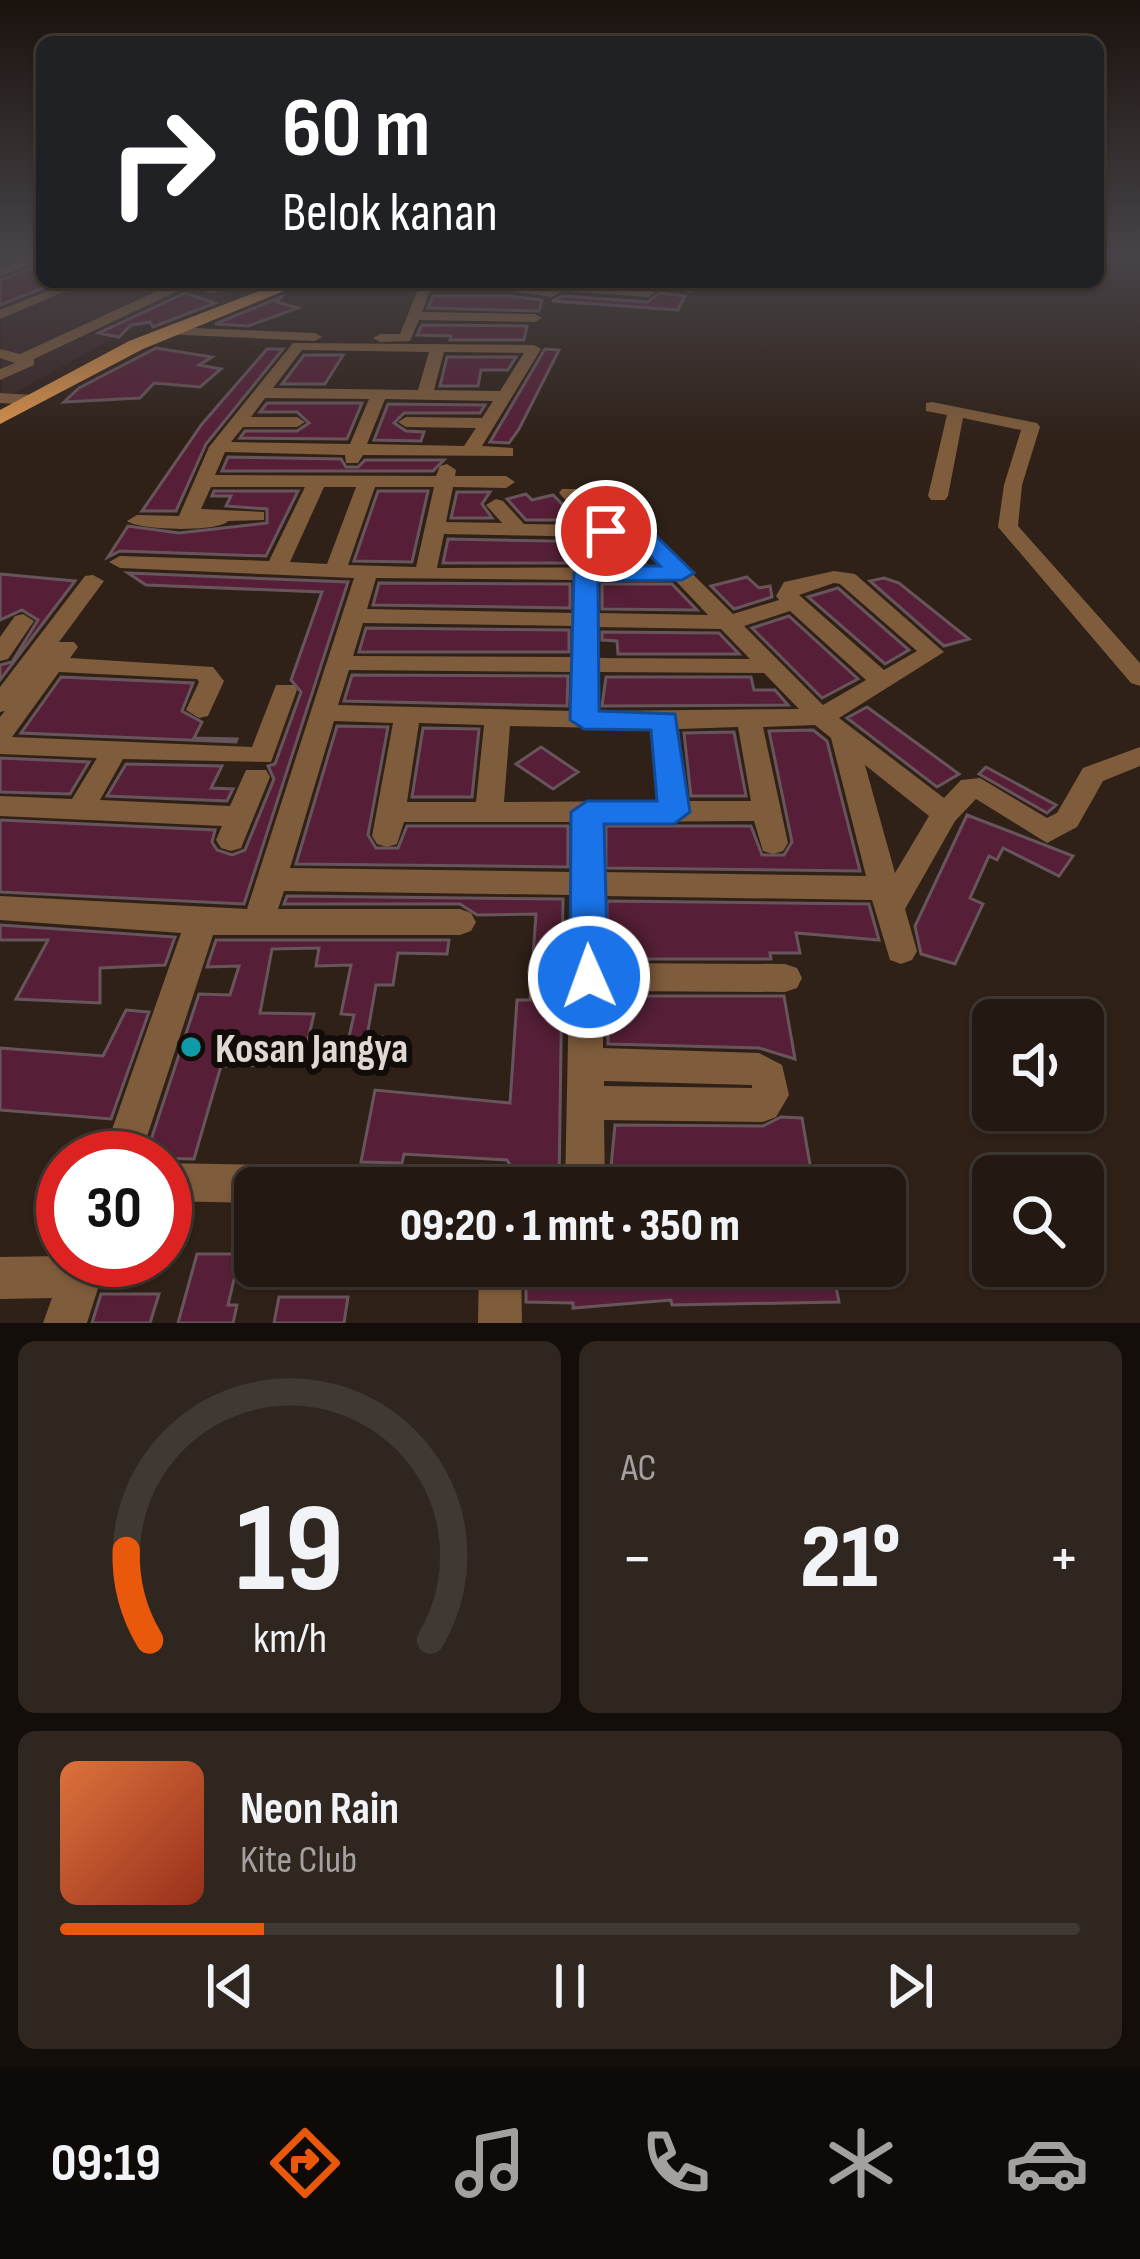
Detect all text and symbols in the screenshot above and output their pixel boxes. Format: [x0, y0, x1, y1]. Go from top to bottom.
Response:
text: 60 m [282, 79, 430, 180]
icon: right [84, 84, 240, 240]
text: Belok kanan [282, 181, 498, 246]
pin [555, 480, 657, 582]
icon: arrive [573, 498, 639, 564]
position arrow [526, 914, 652, 1040]
map controls [972, 999, 1104, 1287]
button: sound [972, 999, 1104, 1131]
place label: Kosan Jangya [215, 1024, 408, 1075]
marker: Kosan Jangya [178, 1034, 204, 1060]
speed limit sign: 30 [36, 1131, 192, 1287]
button: search [972, 1155, 1104, 1287]
text: 09:20 · 1 mnt · 350 m [400, 1199, 740, 1254]
text: AC [621, 1445, 656, 1492]
text: 19 [235, 1477, 344, 1626]
text: 21° [800, 1505, 901, 1613]
text: − [621, 1520, 653, 1599]
text: + [1048, 1520, 1080, 1599]
text: km/h [252, 1613, 327, 1665]
text: Neon Rain [240, 1782, 399, 1837]
text: Kite Club [240, 1837, 357, 1884]
icon: previous [197, 1953, 263, 2019]
icon: pause [537, 1953, 603, 2019]
icon: next [877, 1953, 943, 2019]
icon: directions [263, 2121, 347, 2205]
icon: music [448, 2121, 532, 2205]
icon: phone [634, 2121, 718, 2205]
icon: climate [819, 2121, 903, 2205]
icon: car [1005, 2121, 1089, 2205]
text: 09:19 [51, 2131, 161, 2196]

